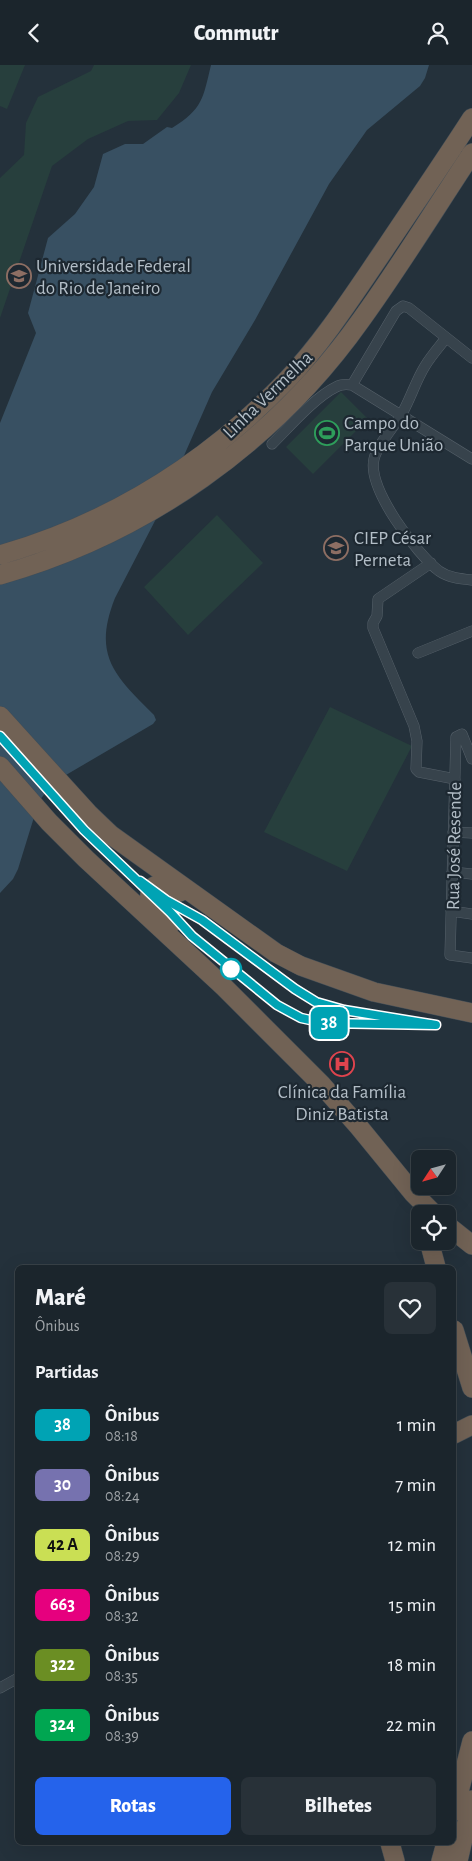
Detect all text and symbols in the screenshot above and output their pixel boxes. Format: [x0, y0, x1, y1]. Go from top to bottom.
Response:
icon: back [20, 19, 48, 47]
icon: person [424, 19, 452, 47]
text: Commutr [194, 22, 278, 44]
place label: Universidade Federal do Rio de Janeiro [36, 257, 191, 298]
school or university icon: Universidade Federal do Rio de Janeiro [6, 263, 32, 289]
street label: Linha Vermelha [220, 348, 317, 442]
place label: Campo do Parque União [344, 414, 443, 455]
sports icon: Campo do Parque União [314, 420, 340, 446]
place label: CIEP César Perneta [354, 529, 431, 570]
school or university icon: CIEP César Perneta [323, 535, 349, 561]
street label: Rua José Resende [444, 782, 465, 910]
unlabelled marker [220, 958, 242, 980]
line badge: 38 [306, 1007, 352, 1039]
text: 38 [321, 1014, 337, 1032]
hospital icon: Clínica da Família Diniz Batista [329, 1051, 355, 1077]
place label: Clínica da Família Diniz Batista [278, 1083, 406, 1124]
north arrow [411, 1150, 456, 1195]
map controls [411, 1150, 456, 1250]
button: locate [411, 1205, 456, 1250]
button: heart [384, 1282, 436, 1334]
text: Maré [35, 1286, 86, 1310]
text: Ônibus [35, 1318, 80, 1334]
text: Partidas [35, 1363, 99, 1382]
text: Ônibus [105, 1406, 159, 1425]
text: 38 [54, 1416, 71, 1434]
text: 1 min [397, 1416, 436, 1435]
text: 08:18 [105, 1428, 138, 1444]
text: Ônibus [105, 1466, 159, 1485]
text: 30 [54, 1476, 71, 1494]
text: 7 min [395, 1476, 436, 1495]
text: 08:24 [105, 1488, 140, 1504]
text: Ônibus [105, 1526, 159, 1545]
text: 42 A [47, 1536, 78, 1554]
text: 12 min [388, 1536, 436, 1555]
text: 08:29 [105, 1548, 140, 1564]
text: Ônibus [105, 1586, 159, 1605]
text: 663 [50, 1596, 75, 1614]
text: 15 min [389, 1596, 436, 1615]
text: 08:32 [105, 1608, 139, 1624]
text: Ônibus [105, 1646, 159, 1665]
text: 322 [50, 1656, 75, 1674]
text: 18 min [388, 1656, 436, 1675]
text: 08:35 [105, 1668, 138, 1684]
text: Ônibus [105, 1706, 159, 1725]
text: 324 [50, 1716, 75, 1734]
text: 22 min [386, 1716, 436, 1735]
text: 08:39 [105, 1728, 139, 1744]
button: Rotas [35, 1777, 231, 1835]
button: Bilhetes [241, 1777, 436, 1835]

